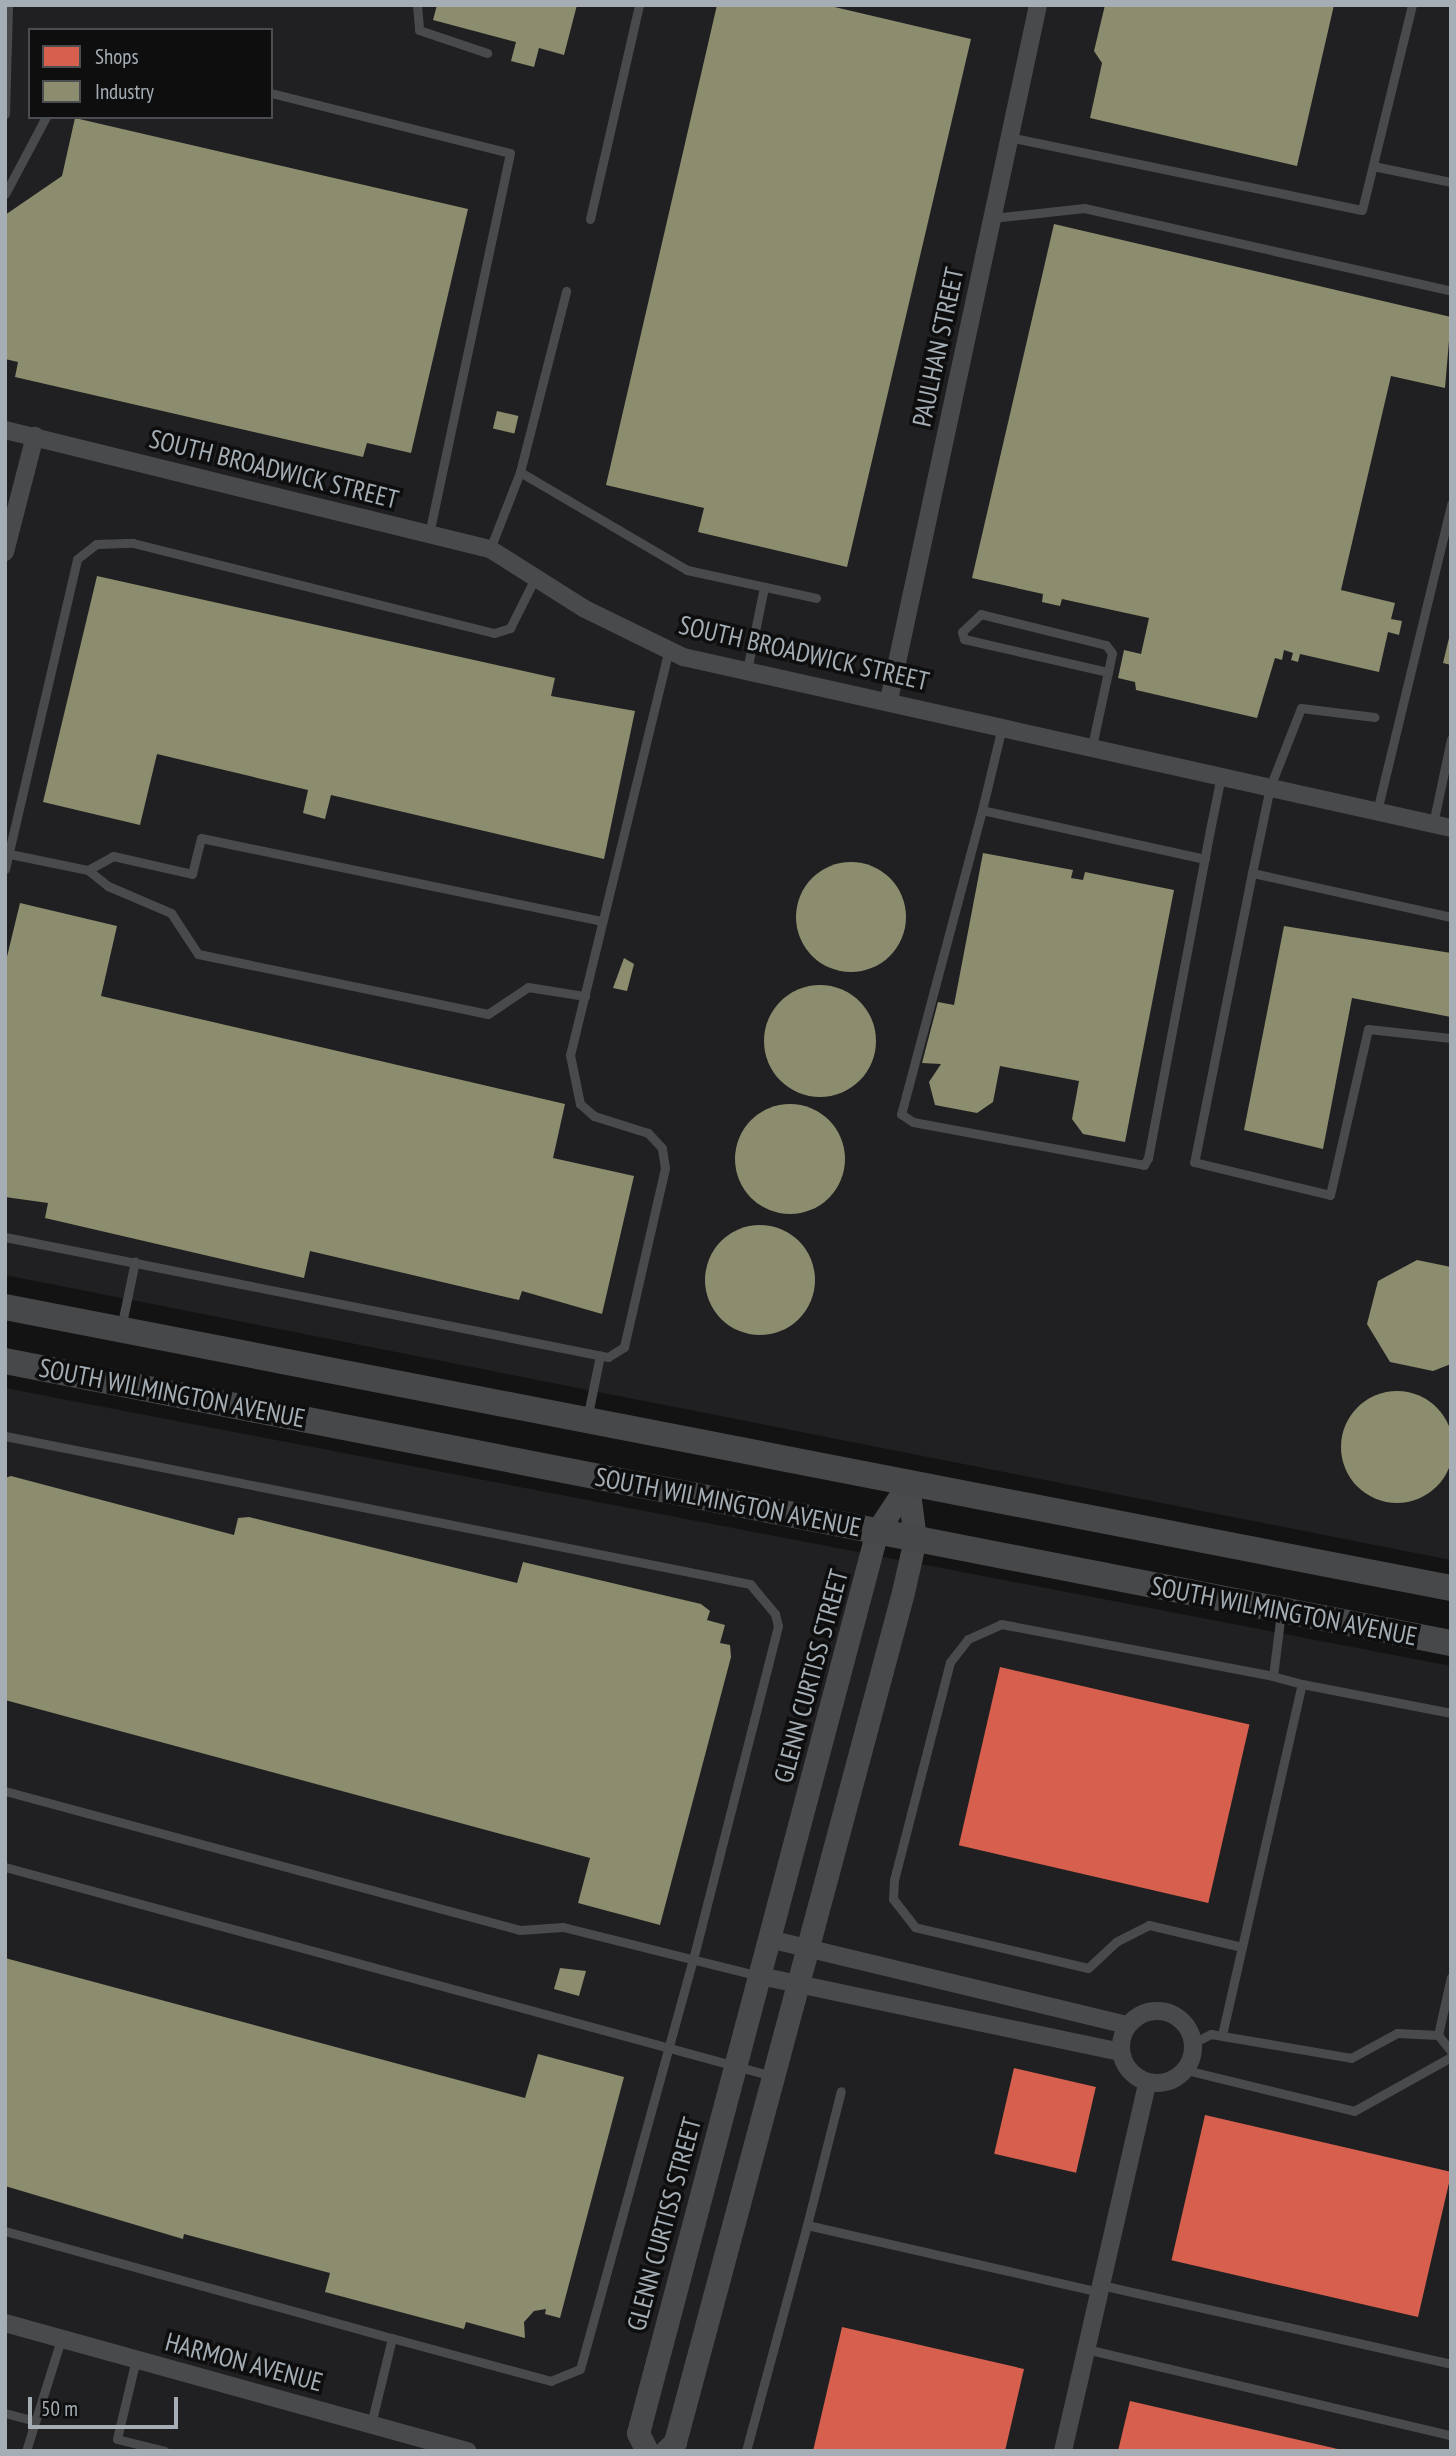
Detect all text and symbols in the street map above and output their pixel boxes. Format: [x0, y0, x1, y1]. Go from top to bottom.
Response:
legend [28, 28, 273, 119]
text: Shops [95, 43, 139, 70]
text: Industry [95, 78, 154, 105]
street label: PAULHAN STREET [906, 265, 970, 429]
street label: SOUTH BROADWICK STREET [146, 423, 402, 515]
street label: SOUTH BROADWICK STREET [676, 609, 932, 697]
street label: SOUTH WILMINGTON AVENUE [36, 1352, 308, 1434]
street label: SOUTH WILMINGTON AVENUE [592, 1461, 864, 1543]
street label: GLENN CURTISS STREET [768, 1566, 854, 1786]
street label: SOUTH WILMINGTON AVENUE [1148, 1570, 1420, 1652]
street label: GLENN CURTISS STREET [621, 2114, 707, 2334]
street label: HARMON AVENUE [162, 2326, 326, 2398]
scale bar [32, 2382, 182, 2426]
text: 50 m [41, 2395, 78, 2422]

